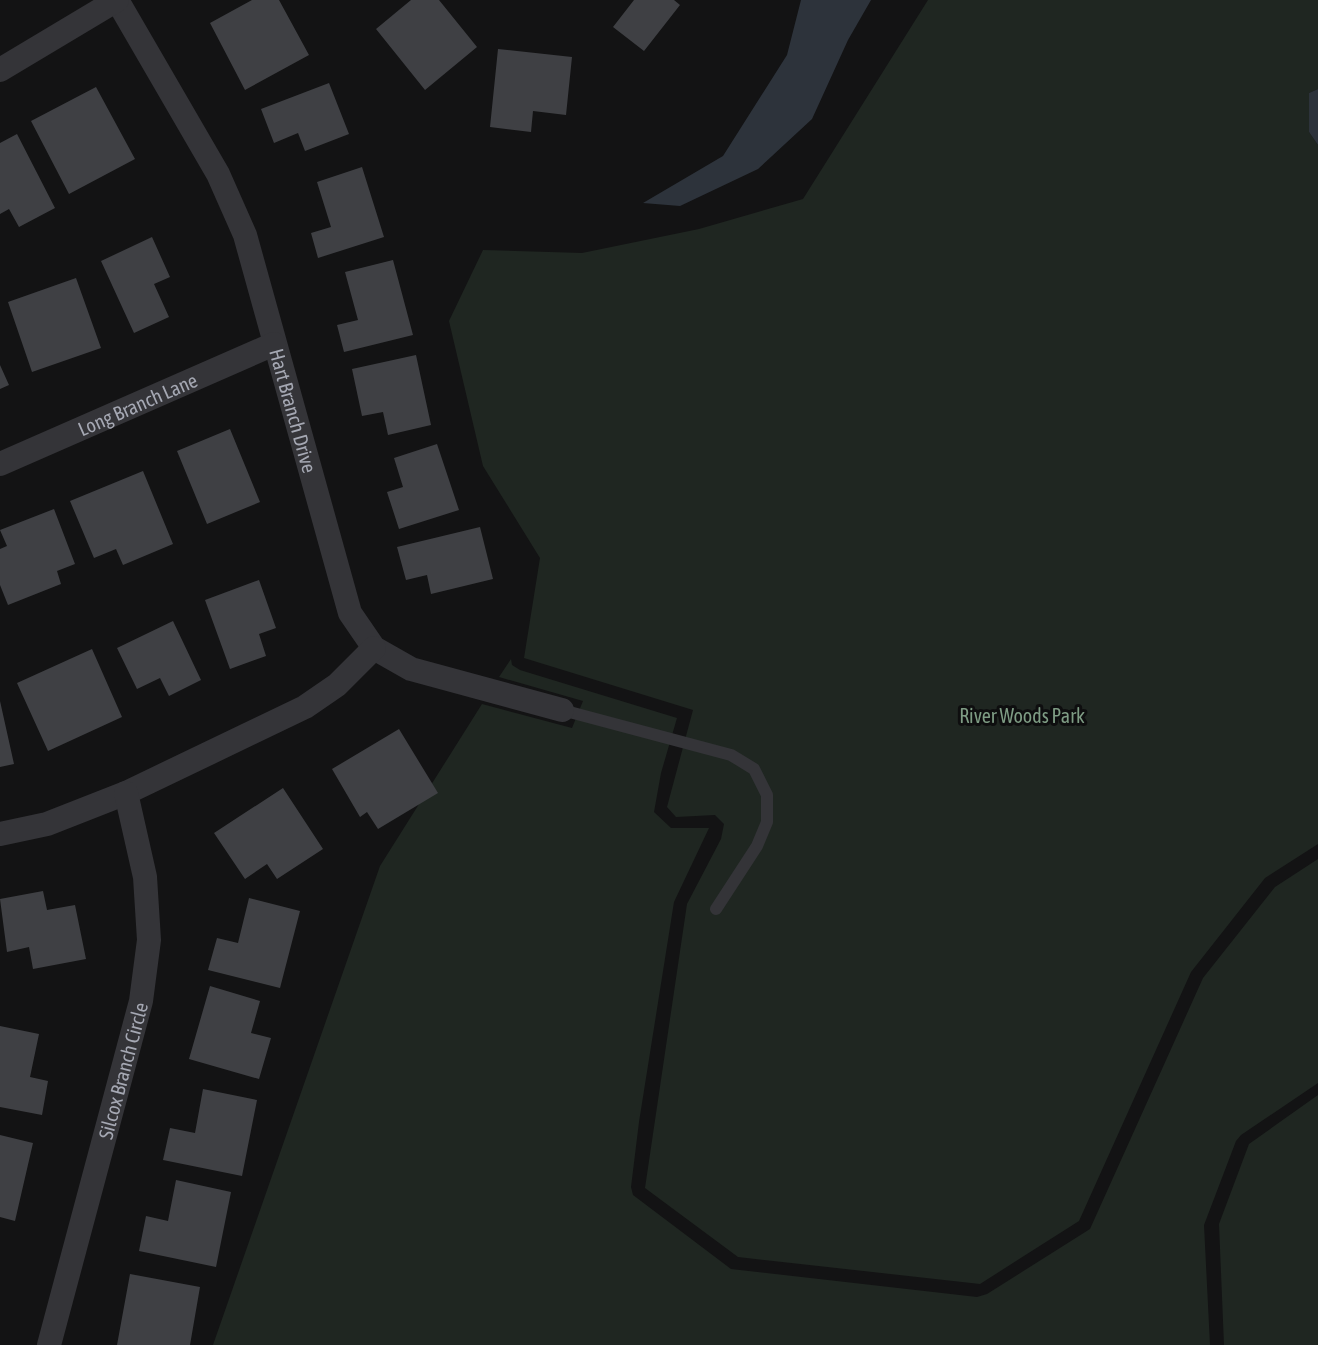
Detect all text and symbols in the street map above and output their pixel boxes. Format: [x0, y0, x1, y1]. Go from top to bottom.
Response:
street label: Hart Branch Drive [266, 346, 322, 475]
street label: Long Branch Lane [74, 368, 201, 440]
park label: River Woods Park [959, 704, 1085, 727]
street label: Silcox Branch Circle [93, 1000, 152, 1142]

